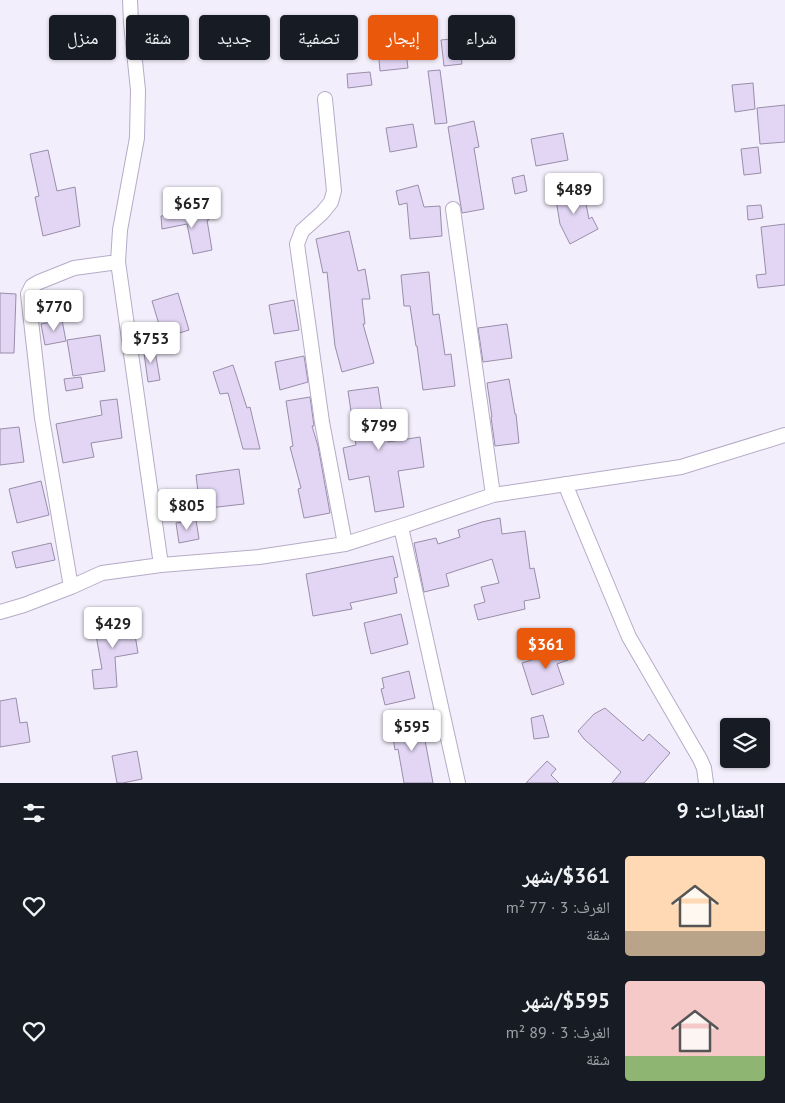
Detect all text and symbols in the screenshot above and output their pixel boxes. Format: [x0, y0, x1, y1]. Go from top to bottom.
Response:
chip: منزل [49, 15, 116, 60]
chip: شقة [126, 15, 189, 60]
chip: جديد [199, 15, 270, 60]
chip: تصفية [280, 15, 358, 60]
chip: إيجار [368, 15, 438, 60]
chip: شراء [448, 15, 515, 60]
pin: $489 [544, 172, 604, 215]
text: $489 [556, 179, 592, 199]
pin: $657 [162, 186, 222, 229]
text: $657 [174, 193, 210, 213]
pin: $770 [24, 290, 84, 332]
text: $770 [36, 296, 72, 316]
pin: $753 [121, 322, 181, 364]
text: $753 [133, 328, 169, 348]
pin: $799 [349, 408, 409, 451]
text: $799 [361, 415, 397, 435]
pin: $805 [157, 488, 217, 531]
text: $805 [169, 495, 205, 515]
pin: $429 [83, 606, 143, 649]
text: $429 [95, 613, 131, 633]
pin: $361 [516, 628, 576, 670]
text: $361 [528, 634, 564, 654]
pin: $595 [382, 710, 442, 752]
text: $595 [394, 716, 430, 736]
map controls [720, 718, 770, 768]
button: layers [720, 718, 770, 768]
text: العقارات: 9 [677, 797, 765, 824]
icon: filters [20, 799, 48, 827]
text: $361/شهر [522, 862, 610, 889]
icon: home [665, 876, 725, 936]
icon: heart [20, 892, 48, 920]
text: الغرف: 3 · 77 m² [506, 897, 610, 917]
text: شقة [586, 924, 610, 944]
text: $595/شهر [522, 987, 610, 1014]
icon: home [665, 1001, 725, 1061]
icon: heart [20, 1017, 48, 1045]
text: الغرف: 3 · 89 m² [506, 1022, 610, 1042]
text: شقة [586, 1049, 610, 1069]

